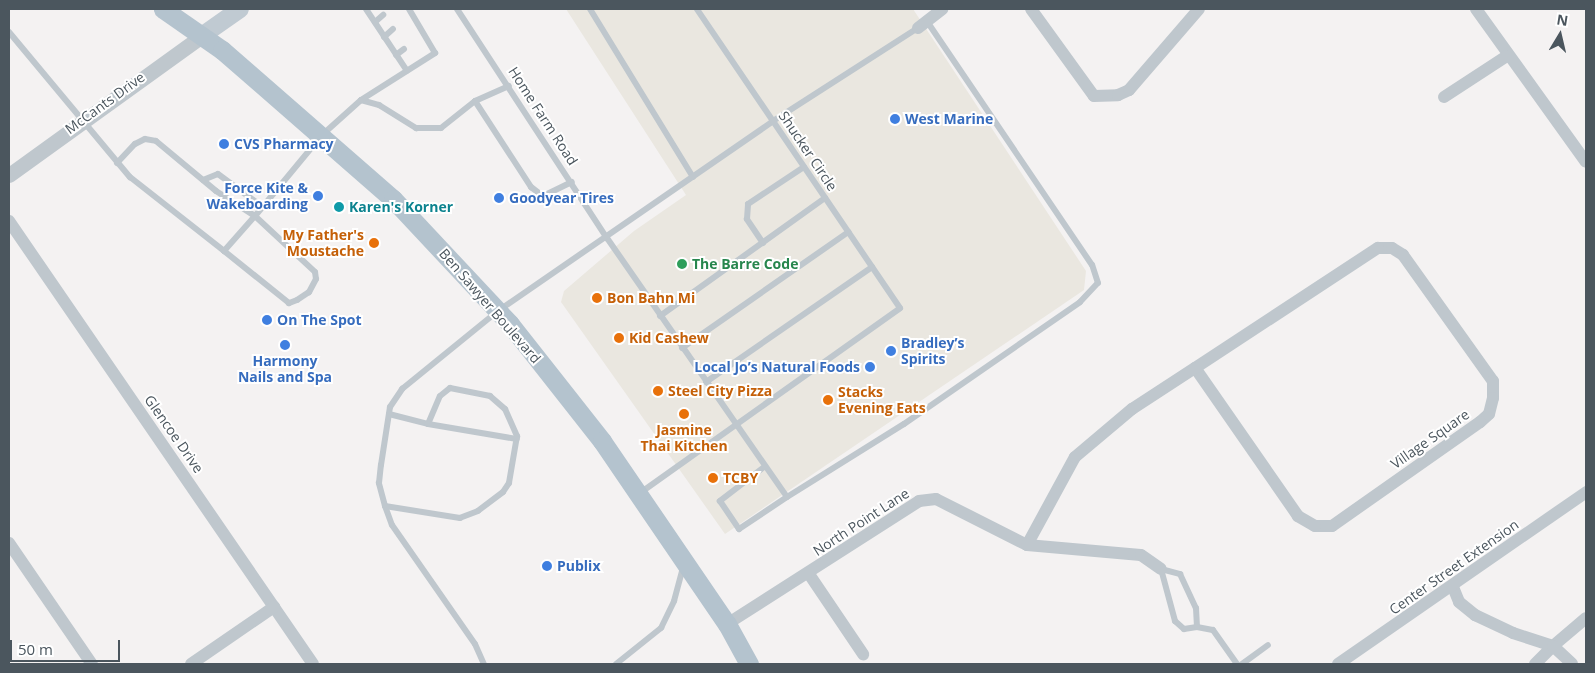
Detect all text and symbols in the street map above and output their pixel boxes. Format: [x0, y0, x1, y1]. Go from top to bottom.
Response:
text: N [1555, 9, 1570, 30]
north arrow [1535, 10, 1585, 60]
street label: Home Farm Road [505, 64, 581, 168]
street label: McCants Drive [62, 69, 148, 137]
street label: Shucker Circle [775, 108, 841, 194]
place label: West Marine [905, 111, 993, 127]
marker: West Marine [889, 113, 901, 125]
place label: CVS Pharmacy [234, 136, 334, 152]
marker: CVS Pharmacy [218, 138, 230, 150]
place label: Force Kite & Wakeboarding [206, 180, 308, 212]
marker: Force Kite & Wakeboarding [312, 190, 324, 202]
place label: Goodyear Tires [509, 190, 614, 206]
marker: Goodyear Tires [493, 192, 505, 204]
place label: Karen's Korner [349, 199, 453, 215]
marker: Karen's Korner [333, 201, 345, 213]
place label: My Father's Moustache [282, 227, 364, 260]
marker: My Father's Moustache [368, 237, 380, 249]
street label: Ben Sawyer Boulevard [436, 245, 544, 367]
place label: The Barre Code [692, 256, 798, 272]
marker: The Barre Code [676, 258, 688, 270]
place label: Bon Bahn Mi [607, 290, 695, 306]
marker: Bon Bahn Mi [591, 292, 603, 304]
place label: On The Spot [277, 312, 362, 328]
marker: On The Spot [261, 314, 273, 326]
place label: Kid Cashew [629, 330, 709, 346]
marker: Kid Cashew [613, 332, 625, 344]
place label: Bradley’s Spirits [901, 335, 965, 368]
marker: Harmony Nails and Spa [279, 339, 291, 351]
marker: Bradley’s Spirits [885, 345, 897, 357]
place label: Harmony Nails and Spa [238, 353, 332, 386]
place label: Local Jo’s Natural Foods [694, 359, 860, 375]
marker: Local Jo’s Natural Foods [864, 361, 876, 373]
place label: Steel City Pizza [668, 383, 772, 399]
place label: Stacks Evening Eats [838, 384, 926, 417]
marker: Steel City Pizza [652, 385, 664, 397]
street label: Glencoe Drive [141, 392, 207, 476]
marker: Stacks Evening Eats [822, 394, 834, 406]
street label: Village Square [1387, 406, 1473, 472]
marker: Jasmine Thai Kitchen [678, 408, 690, 420]
place label: Jasmine Thai Kitchen [640, 422, 728, 454]
place label: TCBY [723, 470, 758, 486]
marker: TCBY [707, 472, 719, 484]
street label: North Point Lane [810, 485, 912, 559]
street label: Center Street Extension [1386, 516, 1522, 618]
place label: Publix [557, 558, 600, 574]
marker: Publix [541, 560, 553, 572]
scale bar [12, 630, 122, 662]
text: 50 m [18, 639, 53, 659]

